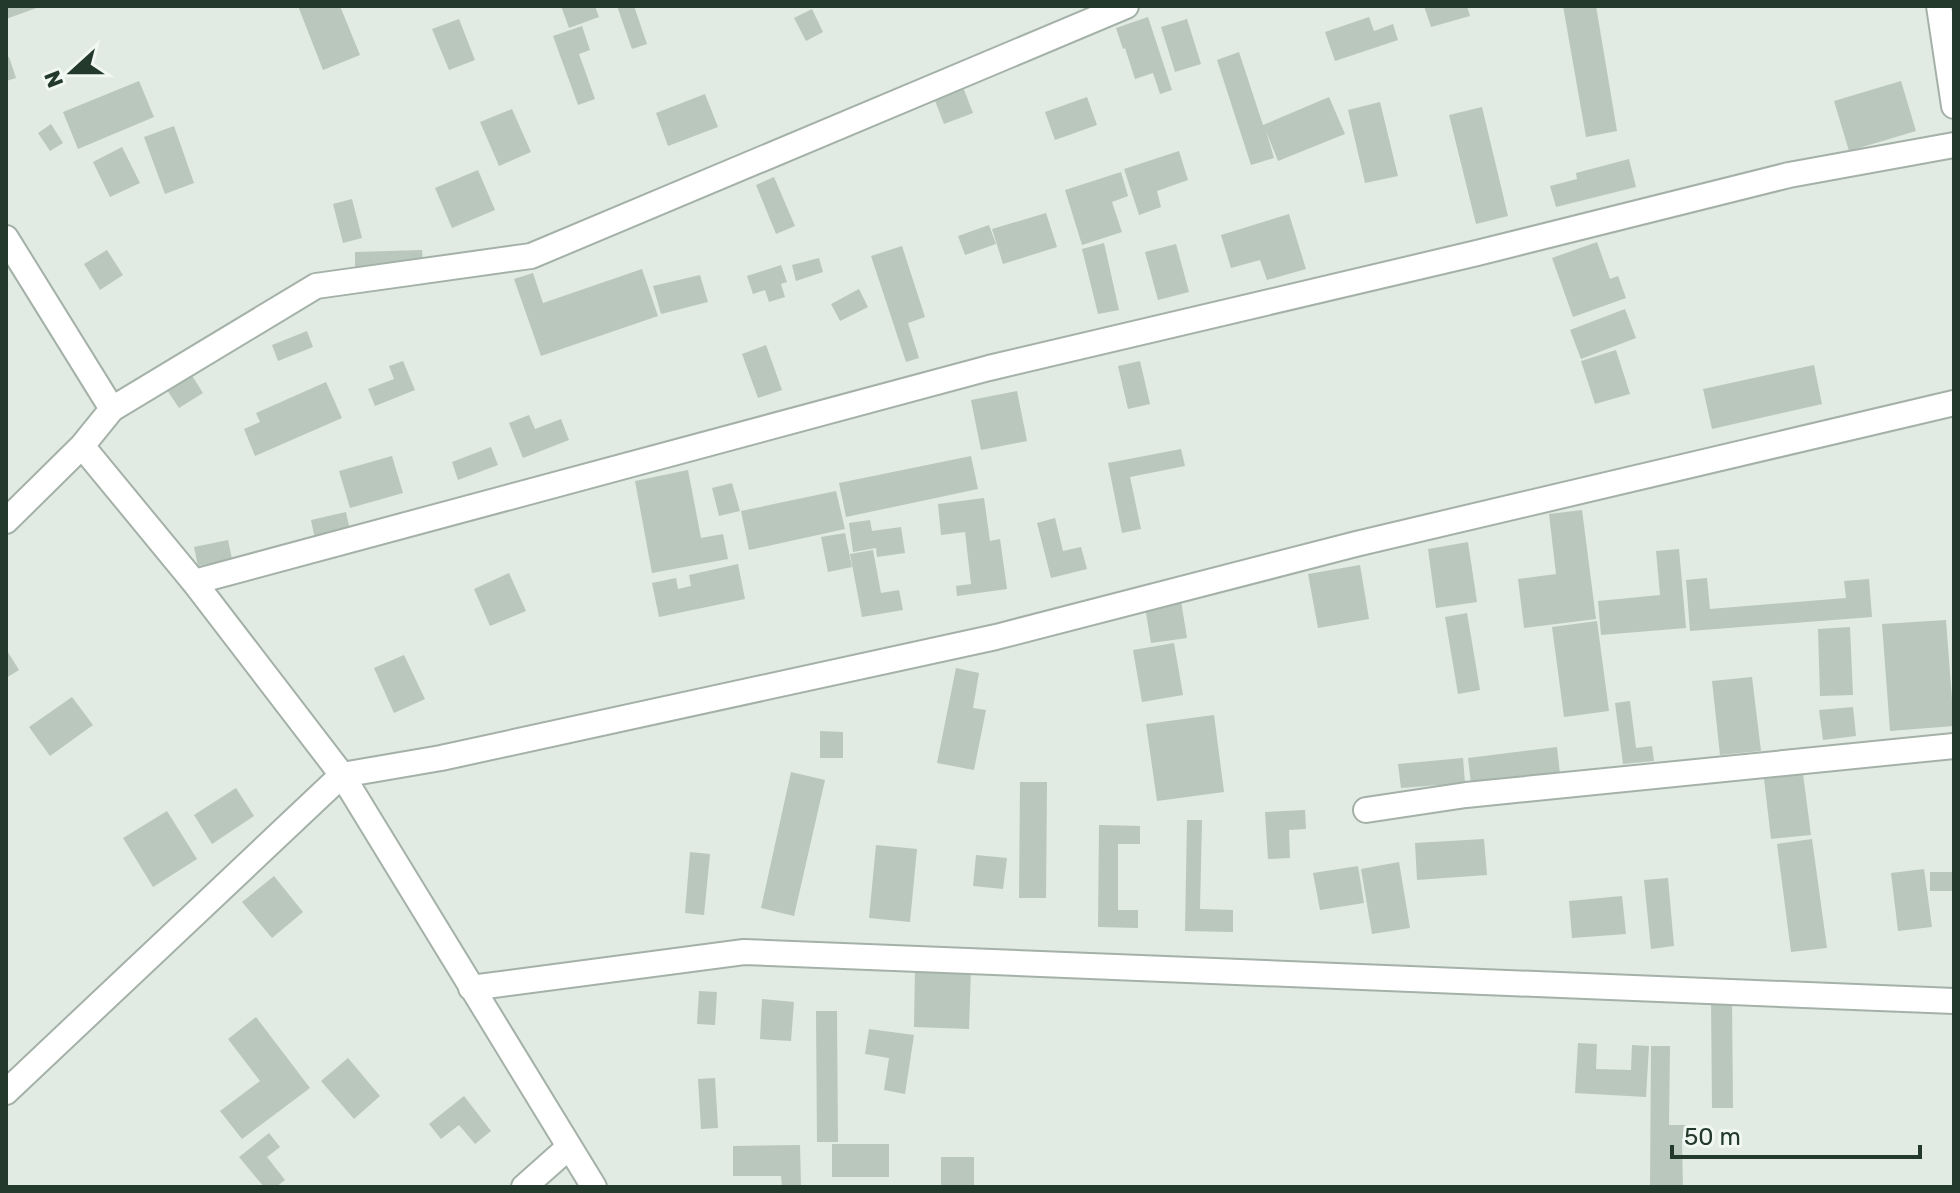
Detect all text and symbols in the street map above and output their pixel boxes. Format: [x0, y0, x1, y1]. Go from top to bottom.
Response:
north arrow [32, 32, 112, 112]
text: N [38, 67, 69, 91]
scale bar [1672, 1109, 1920, 1159]
text: 50 m [1684, 1123, 1741, 1151]

